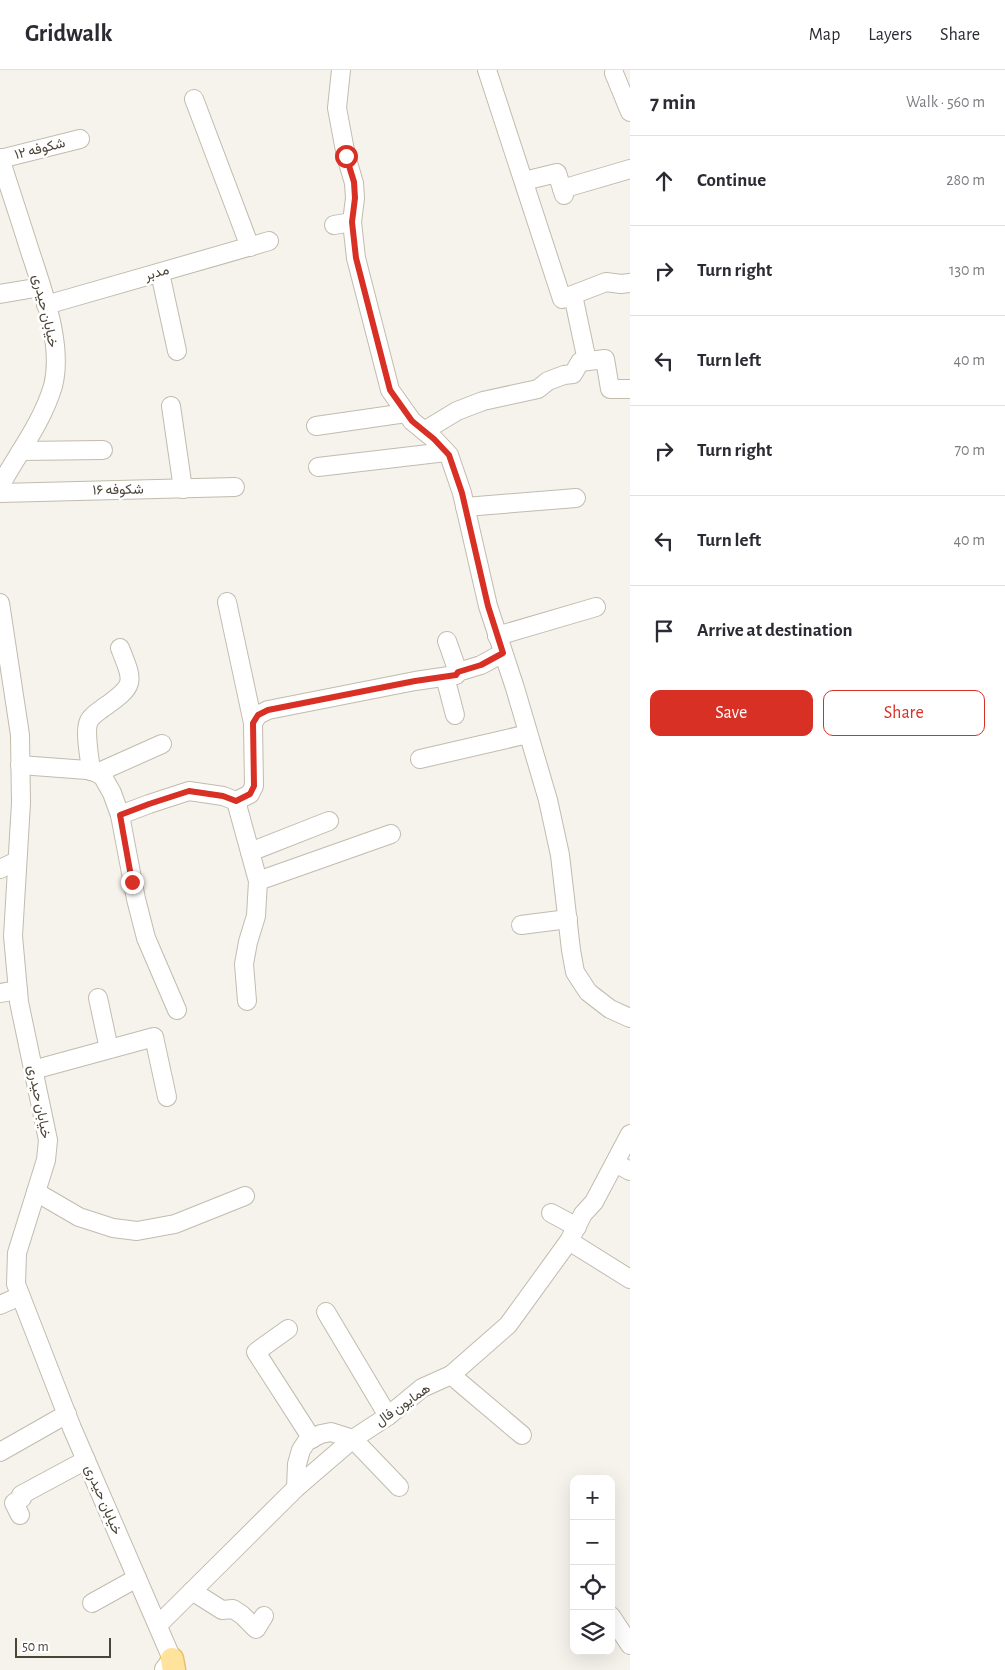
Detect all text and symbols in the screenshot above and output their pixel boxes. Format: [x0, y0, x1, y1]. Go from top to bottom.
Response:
text: Gridwalk [25, 22, 112, 46]
text: Map [809, 26, 840, 44]
text: Layers [868, 26, 912, 44]
text: Share [940, 26, 980, 44]
text: 7 min [650, 92, 696, 113]
text: Walk · 560 m [906, 94, 985, 110]
street label: شکوفه ۱۲ [13, 136, 67, 163]
route start [335, 145, 358, 168]
icon: ahead [650, 167, 678, 195]
text: Continue [697, 171, 766, 190]
text: 280 m [946, 172, 985, 188]
icon: right [650, 257, 678, 285]
text: Turn right [697, 261, 772, 280]
text: 130 m [949, 262, 985, 278]
street label: مدبر [142, 263, 171, 284]
street label: خیابان حیدری [29, 273, 60, 349]
icon: left [650, 347, 678, 375]
text: Turn left [697, 351, 761, 370]
text: 40 m [953, 352, 985, 368]
icon: right [650, 437, 678, 465]
text: Turn right [697, 441, 772, 460]
text: 70 m [954, 442, 985, 458]
street label: شکوفه ۱۶ [92, 483, 144, 498]
icon: left [650, 527, 678, 555]
text: Turn left [697, 531, 761, 550]
text: 40 m [953, 532, 985, 548]
icon: arrive [650, 617, 678, 645]
text: Arrive at destination [697, 621, 853, 640]
button: Save [650, 690, 813, 736]
button: Share [823, 690, 985, 736]
route end [121, 871, 144, 894]
street label: خیابان حیدری [24, 1064, 53, 1140]
street label: همایون فال [373, 1381, 434, 1431]
street label: خیابان حیدری [81, 1463, 124, 1537]
map controls [570, 1475, 615, 1655]
button: + [570, 1475, 615, 1520]
button: − [570, 1520, 615, 1565]
button: locate [570, 1565, 615, 1610]
button: layers [570, 1610, 615, 1655]
scale bar [15, 1635, 111, 1658]
text: 50 m [22, 1640, 49, 1654]

